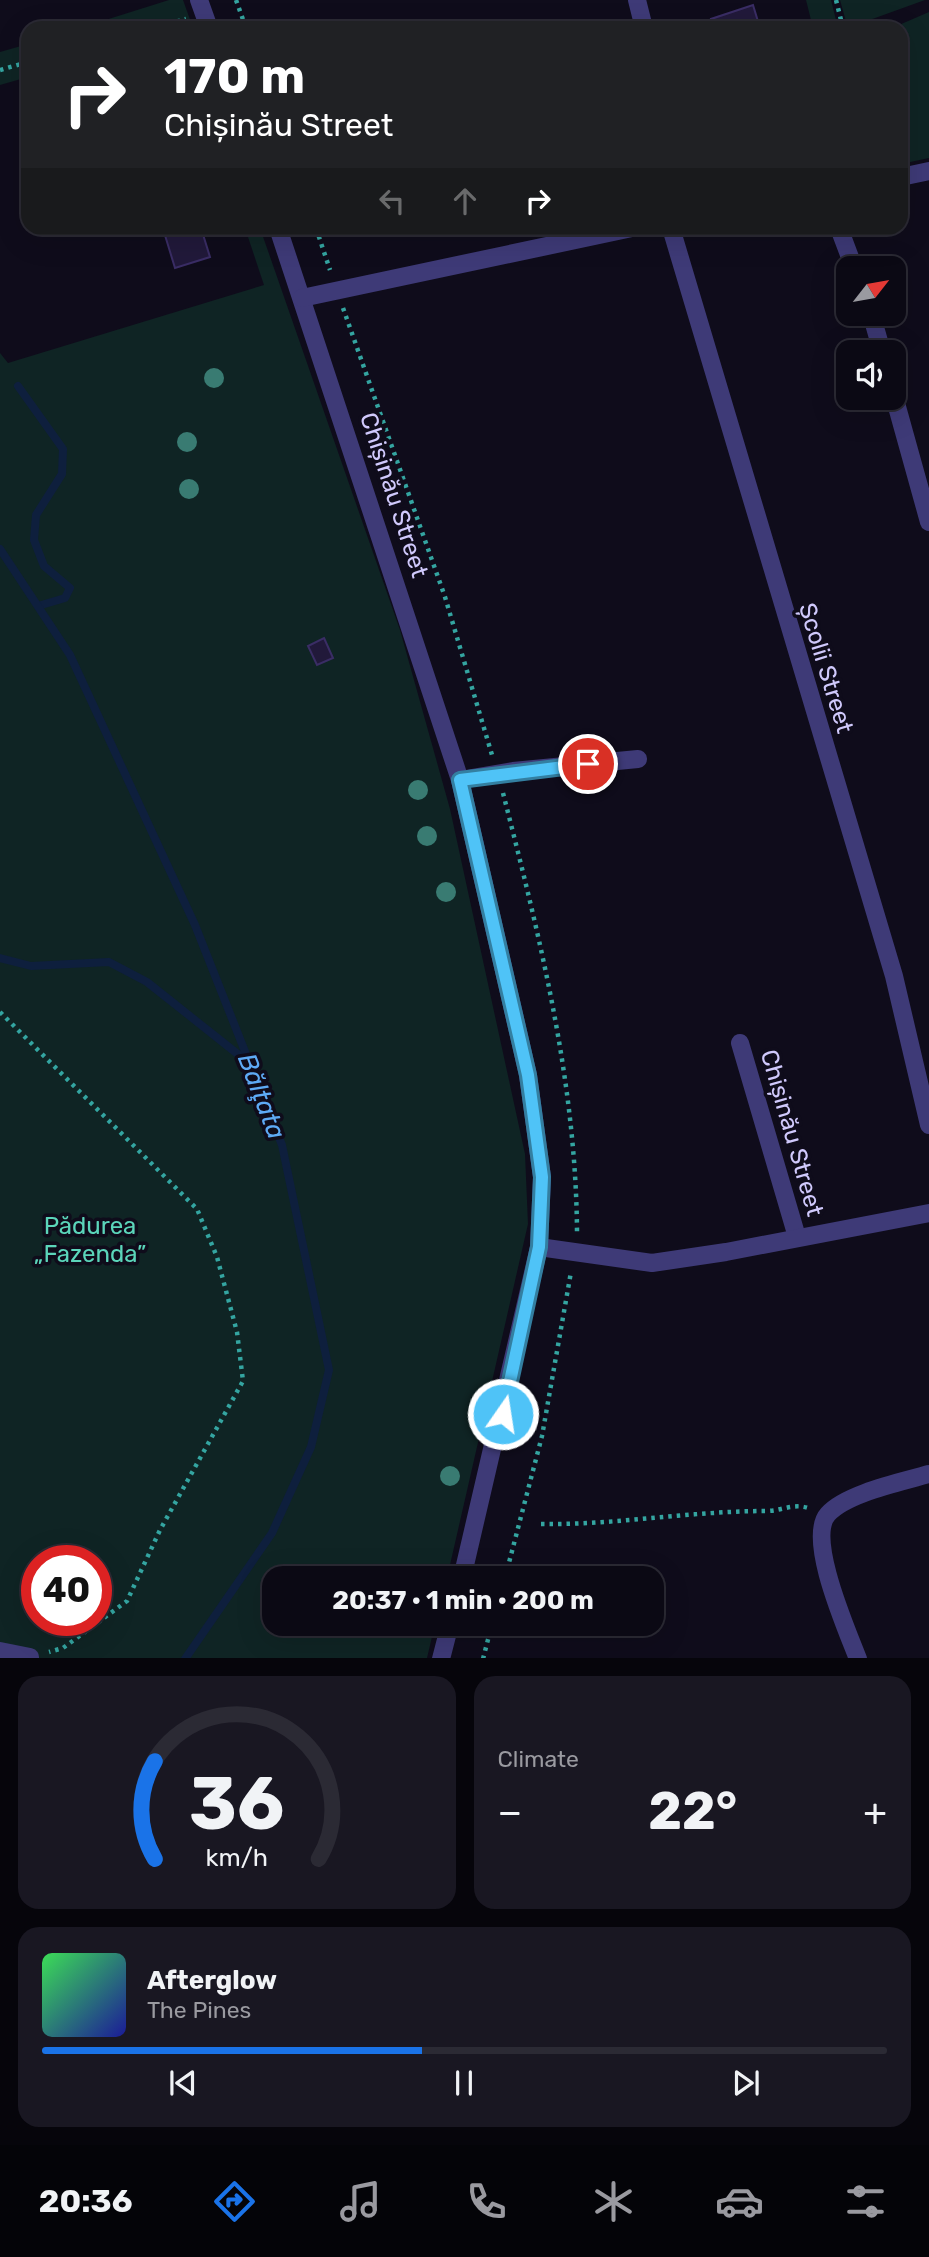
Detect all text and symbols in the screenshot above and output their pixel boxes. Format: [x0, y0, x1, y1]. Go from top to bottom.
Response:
text: 170 m [164, 47, 305, 105]
icon: right [49, 49, 140, 140]
text: Chișinău Street [164, 106, 393, 144]
icon: left [373, 182, 411, 220]
icon: ahead [446, 182, 484, 220]
icon: right [519, 182, 557, 220]
north arrow [836, 256, 906, 326]
map controls [836, 256, 906, 410]
button: sound [836, 340, 906, 410]
street label: Chișinău Street [354, 409, 434, 581]
street label: Școlii Street [793, 600, 859, 736]
pin [558, 734, 618, 794]
icon: arrive [569, 745, 607, 783]
street label: Chișinău Street [755, 1046, 829, 1220]
water label: Bălţata [231, 1049, 292, 1143]
park label: Pădurea „Fazenda” [34, 1212, 146, 1268]
position arrow [466, 1377, 540, 1451]
speed limit sign: 40 [21, 1545, 112, 1636]
text: 20:37 · 1 min · 200 m [332, 1585, 594, 1616]
text: Climate [498, 1745, 579, 1773]
text: 36 [189, 1761, 284, 1847]
text: 22° [648, 1780, 737, 1842]
text: − [498, 1789, 522, 1835]
text: + [863, 1789, 887, 1835]
text: km/h [206, 1842, 268, 1871]
text: Afterglow [147, 1965, 277, 1996]
text: The Pines [147, 1996, 251, 2024]
icon: previous [164, 2064, 202, 2102]
icon: pause [445, 2064, 483, 2102]
icon: next [727, 2064, 765, 2102]
icon: directions [210, 2177, 259, 2226]
icon: music [336, 2177, 385, 2226]
icon: phone [462, 2177, 511, 2226]
icon: climate [589, 2177, 638, 2226]
icon: car [715, 2177, 764, 2226]
icon: filters [841, 2177, 890, 2226]
text: 20:36 [39, 2182, 132, 2220]

